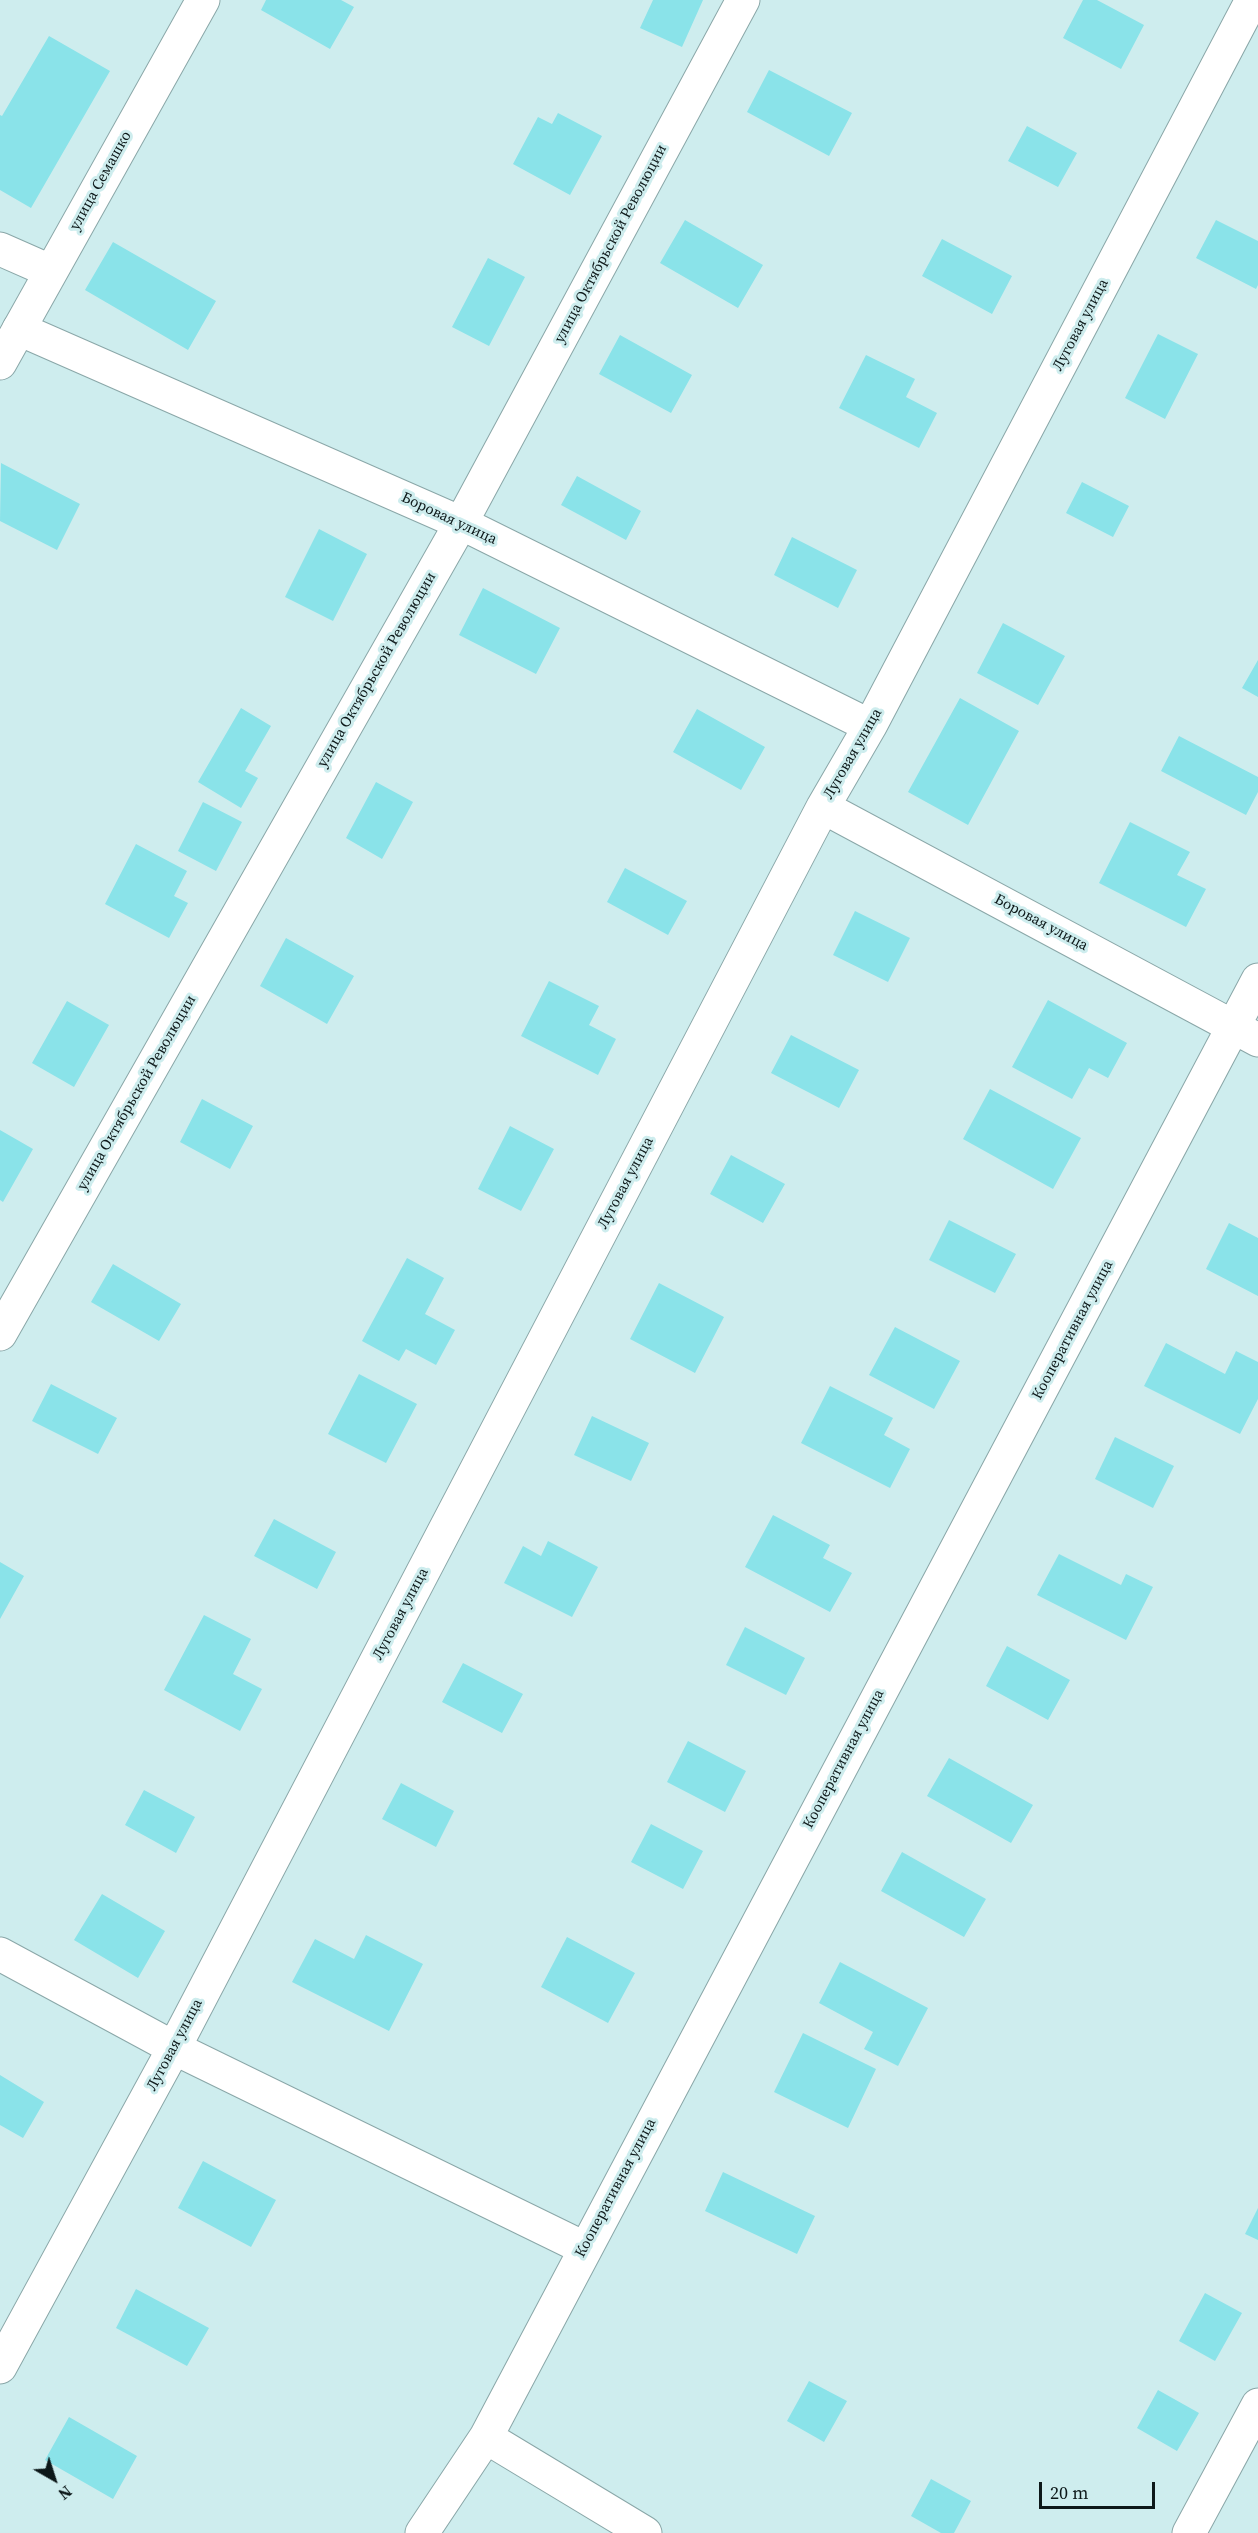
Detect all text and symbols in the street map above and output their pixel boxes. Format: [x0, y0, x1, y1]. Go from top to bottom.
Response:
street label: улица Семашко [66, 128, 136, 234]
street label: улица Октябрьской Революции [551, 142, 671, 346]
street label: Луговая улица [1049, 276, 1113, 374]
street label: Боровая улица [398, 489, 500, 549]
street label: улица Октябрьской Революции [314, 569, 440, 771]
street label: Луговая улица [820, 705, 886, 803]
street label: Боровая улица [991, 891, 1091, 955]
street label: улица Октябрьской Революции [74, 992, 200, 1194]
street label: Луговая улица [594, 1134, 658, 1232]
street label: Кооперативная улица [1029, 1257, 1117, 1403]
street label: Луговая улица [369, 1565, 433, 1663]
street label: Кооперативная улица [800, 1686, 888, 1832]
street label: Луговая улица [143, 1996, 207, 2094]
street label: Кооперативная улица [572, 2115, 660, 2261]
north arrow [24, 2449, 84, 2509]
scale bar [1042, 2470, 1158, 2508]
text: 20 m [1050, 2480, 1088, 2505]
text: N [54, 2481, 77, 2505]

